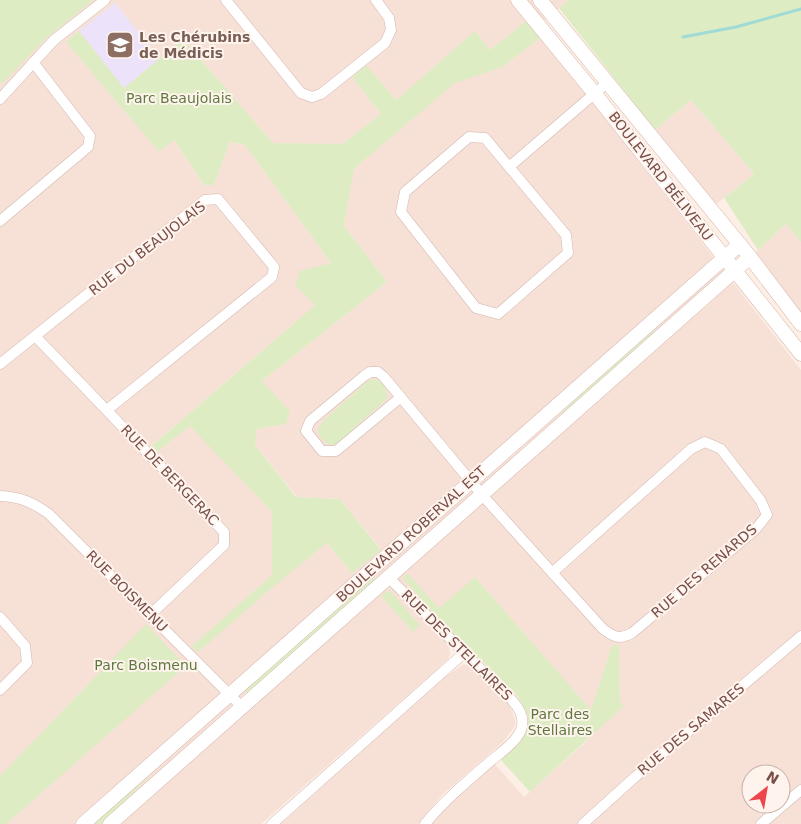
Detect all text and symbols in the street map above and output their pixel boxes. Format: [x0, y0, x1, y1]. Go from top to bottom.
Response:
place label: Les Chérubins de Médicis [139, 29, 250, 61]
school or university icon: Les Chérubins de Médicis [105, 30, 135, 60]
park label: Parc Beaujolais [126, 90, 232, 106]
street label: BOULEVARD BÉLIVEAU [606, 108, 716, 244]
street label: RUE DU BEAUJOLAIS [86, 198, 208, 298]
street label: RUE DE BERGERAC [118, 421, 222, 529]
street label: BOULEVARD ROBERVAL EST [333, 462, 489, 605]
street label: RUE DES RENARDS [648, 521, 760, 621]
street label: RUE BOISMENU [83, 547, 171, 635]
street label: RUE DES STELLAIRES [398, 586, 516, 704]
park label: Parc Boismenu [94, 657, 198, 673]
street label: RUE DES SAMARES [635, 680, 748, 778]
park label: Parc des Stellaires [528, 706, 592, 738]
north arrow [741, 764, 791, 814]
text: N [764, 768, 782, 788]

